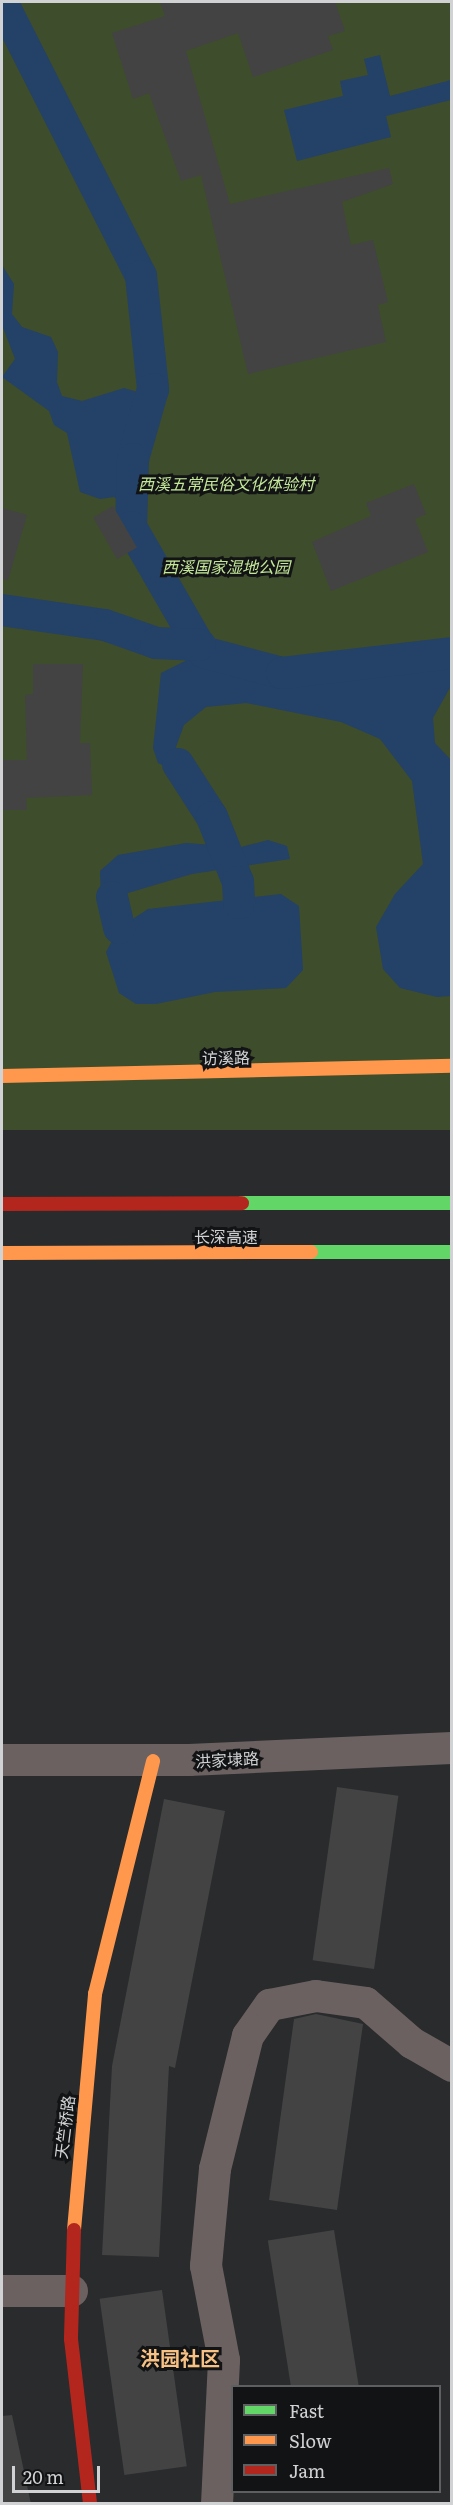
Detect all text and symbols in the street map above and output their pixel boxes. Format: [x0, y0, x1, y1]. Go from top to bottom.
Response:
park label: 西溪五常民俗文化体验村 [138, 473, 314, 493]
park label: 西溪国家湿地公园 [162, 556, 290, 576]
street label: 访溪路 [202, 1047, 250, 1067]
street label: 长深高速 [194, 1226, 258, 1246]
street label: 洪家埭路 [195, 1748, 259, 1770]
street label: 天竺桥路 [51, 2094, 77, 2160]
district label: 洪园社区 [140, 2345, 220, 2369]
legend [231, 2385, 441, 2493]
text: Fast [289, 2397, 324, 2424]
text: Slow [289, 2427, 331, 2454]
scale bar [15, 2454, 104, 2492]
text: Jam [289, 2457, 325, 2484]
text: 20 m [23, 2463, 64, 2490]

